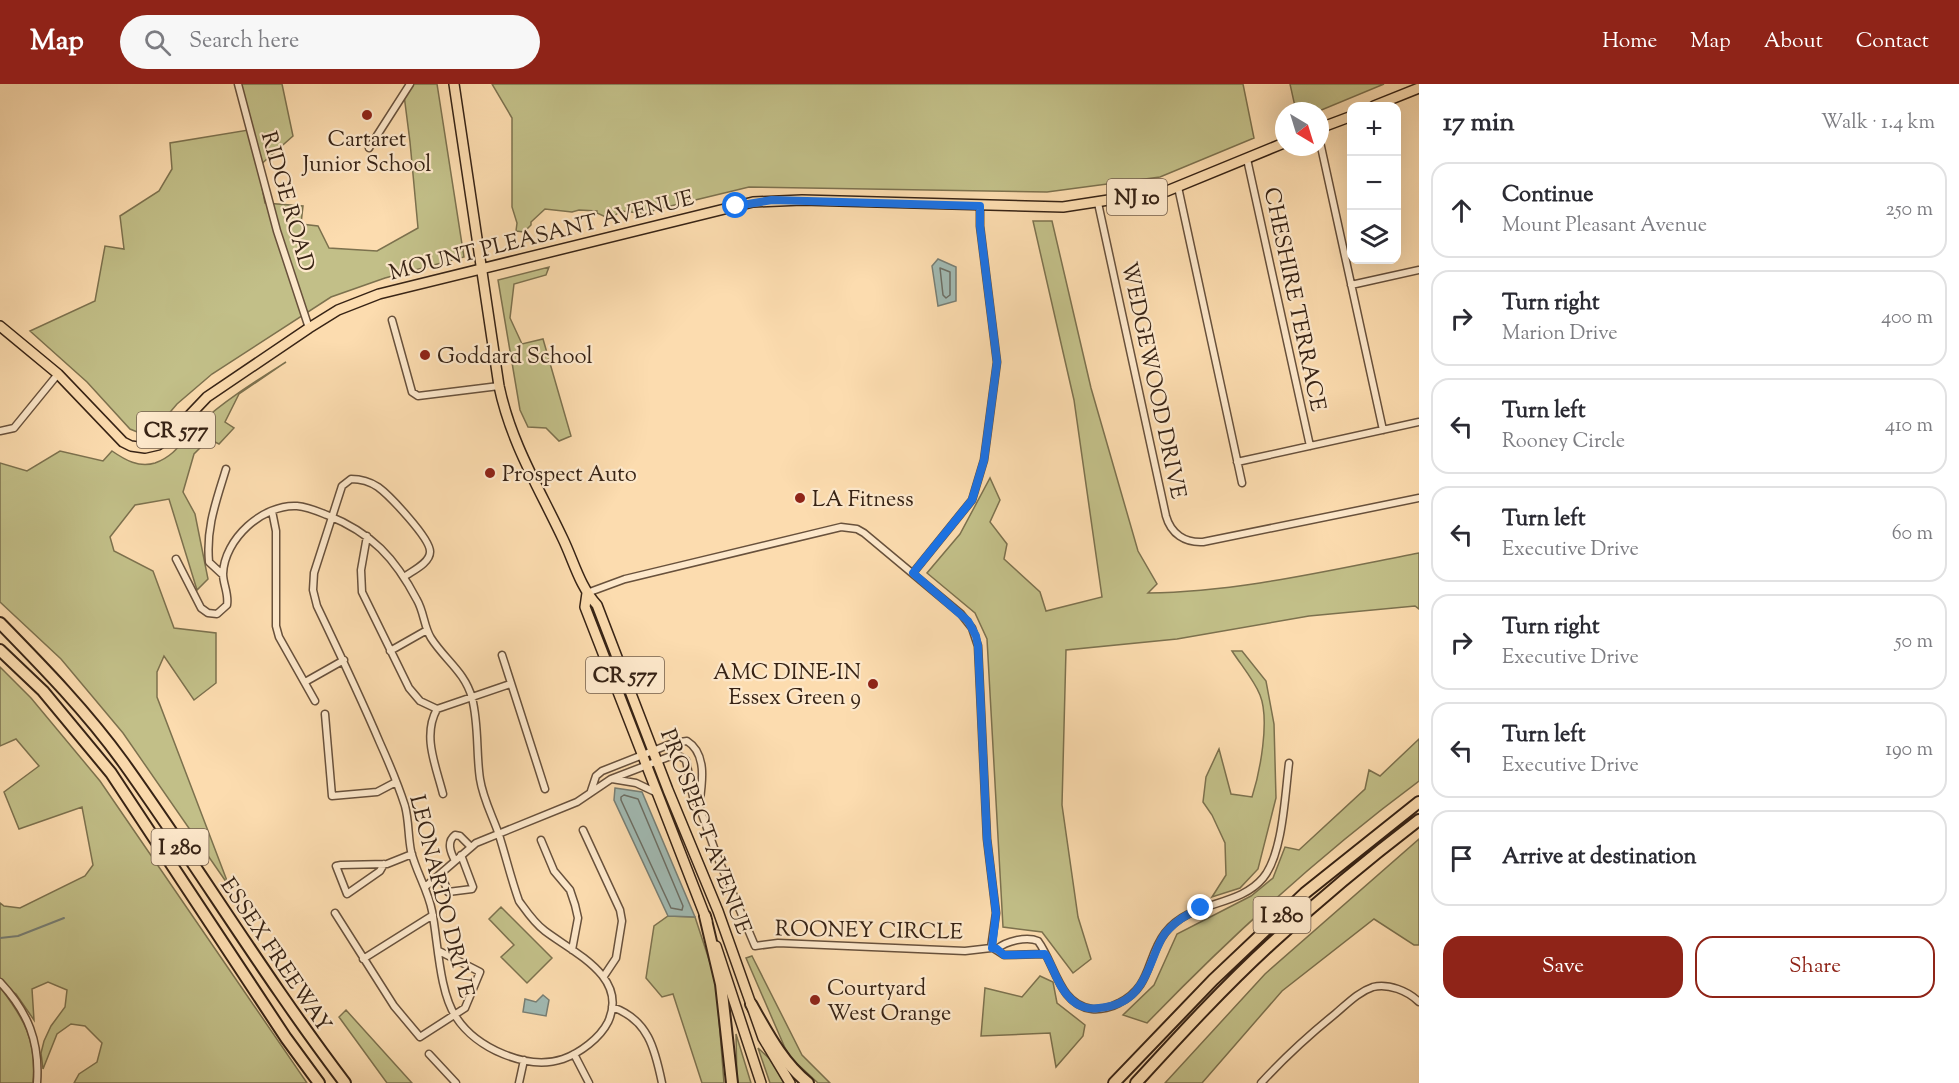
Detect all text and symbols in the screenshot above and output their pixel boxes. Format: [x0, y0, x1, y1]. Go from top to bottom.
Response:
search box [120, 15, 540, 69]
text: Map [30, 22, 84, 62]
icon: search [141, 26, 174, 59]
text: Search here [189, 26, 299, 58]
text: Home [1602, 27, 1657, 57]
text: Map [1690, 27, 1731, 57]
text: About [1764, 27, 1823, 57]
text: Contact [1856, 27, 1929, 57]
north arrow [1275, 102, 1329, 156]
map controls [1347, 102, 1401, 264]
button: + [1347, 102, 1401, 156]
text: 17 min [1443, 105, 1515, 142]
marker: Cartaret Junior School [360, 108, 374, 122]
text: Walk · 1.4 km [1821, 109, 1935, 138]
place label: Cartaret Junior School [302, 125, 431, 182]
street label: RIDGE ROAD [251, 128, 321, 276]
button: − [1347, 156, 1401, 210]
road number: NJ 10 [1107, 179, 1167, 215]
text: Continue [1502, 180, 1593, 212]
street label: MOUNT PLEASANT AVENUE [386, 183, 698, 290]
street label: CHESHIRE TERRACE [1254, 185, 1332, 415]
route start [722, 192, 748, 218]
icon: ahead [1445, 194, 1478, 227]
text: 250 m [1885, 196, 1933, 225]
button: layers [1347, 210, 1401, 264]
text: Mount Pleasant Avenue [1502, 212, 1707, 241]
street label: WEDGEWOOD DRIVE [1111, 259, 1193, 502]
text: Turn right [1502, 288, 1599, 320]
icon: right [1445, 302, 1478, 335]
text: 400 m [1881, 304, 1933, 333]
text: Marion Drive [1502, 320, 1618, 349]
place label: Goddard School [437, 342, 593, 374]
marker: Goddard School [418, 348, 432, 362]
text: Turn left [1502, 396, 1585, 428]
icon: left [1445, 410, 1478, 443]
road number: CR 577 [137, 412, 215, 448]
text: 410 m [1885, 412, 1933, 441]
text: Rooney Circle [1502, 428, 1625, 457]
place label: Prospect Auto [502, 460, 637, 492]
marker: Prospect Auto [483, 466, 497, 480]
place label: LA Fitness [812, 485, 914, 517]
marker: LA Fitness [793, 491, 807, 505]
text: Turn left [1502, 504, 1585, 536]
icon: left [1445, 518, 1478, 551]
text: 60 m [1892, 520, 1933, 549]
text: Executive Drive [1502, 536, 1639, 565]
text: Turn right [1502, 612, 1599, 644]
icon: right [1445, 626, 1478, 659]
text: 50 m [1895, 628, 1933, 657]
text: Executive Drive [1502, 644, 1639, 673]
road number: CR 577 [586, 657, 664, 693]
place label: AMC DINE-IN Essex Green 9 [713, 658, 861, 715]
marker: AMC DINE-IN Essex Green 9 [866, 677, 880, 691]
text: Turn left [1502, 720, 1585, 752]
street label: PROSPECT AVENUE [650, 725, 758, 939]
icon: left [1445, 734, 1478, 767]
text: 190 m [1885, 736, 1933, 765]
text: Executive Drive [1502, 752, 1639, 781]
street label: LEONARDO DRIVE [399, 792, 481, 1002]
road number: I 280 [152, 829, 208, 865]
icon: arrive [1445, 842, 1478, 875]
text: Arrive at destination [1502, 842, 1697, 874]
street label: ESSEX FREEWAY [211, 872, 338, 1040]
route end [1187, 894, 1213, 920]
road number: I 280 [1254, 897, 1310, 933]
street label: ROONEY CIRCLE [775, 914, 963, 950]
button: Save [1443, 936, 1683, 998]
button: Share [1695, 936, 1935, 998]
place label: Courtyard West Orange [827, 974, 951, 1031]
marker: Courtyard West Orange [808, 993, 822, 1007]

